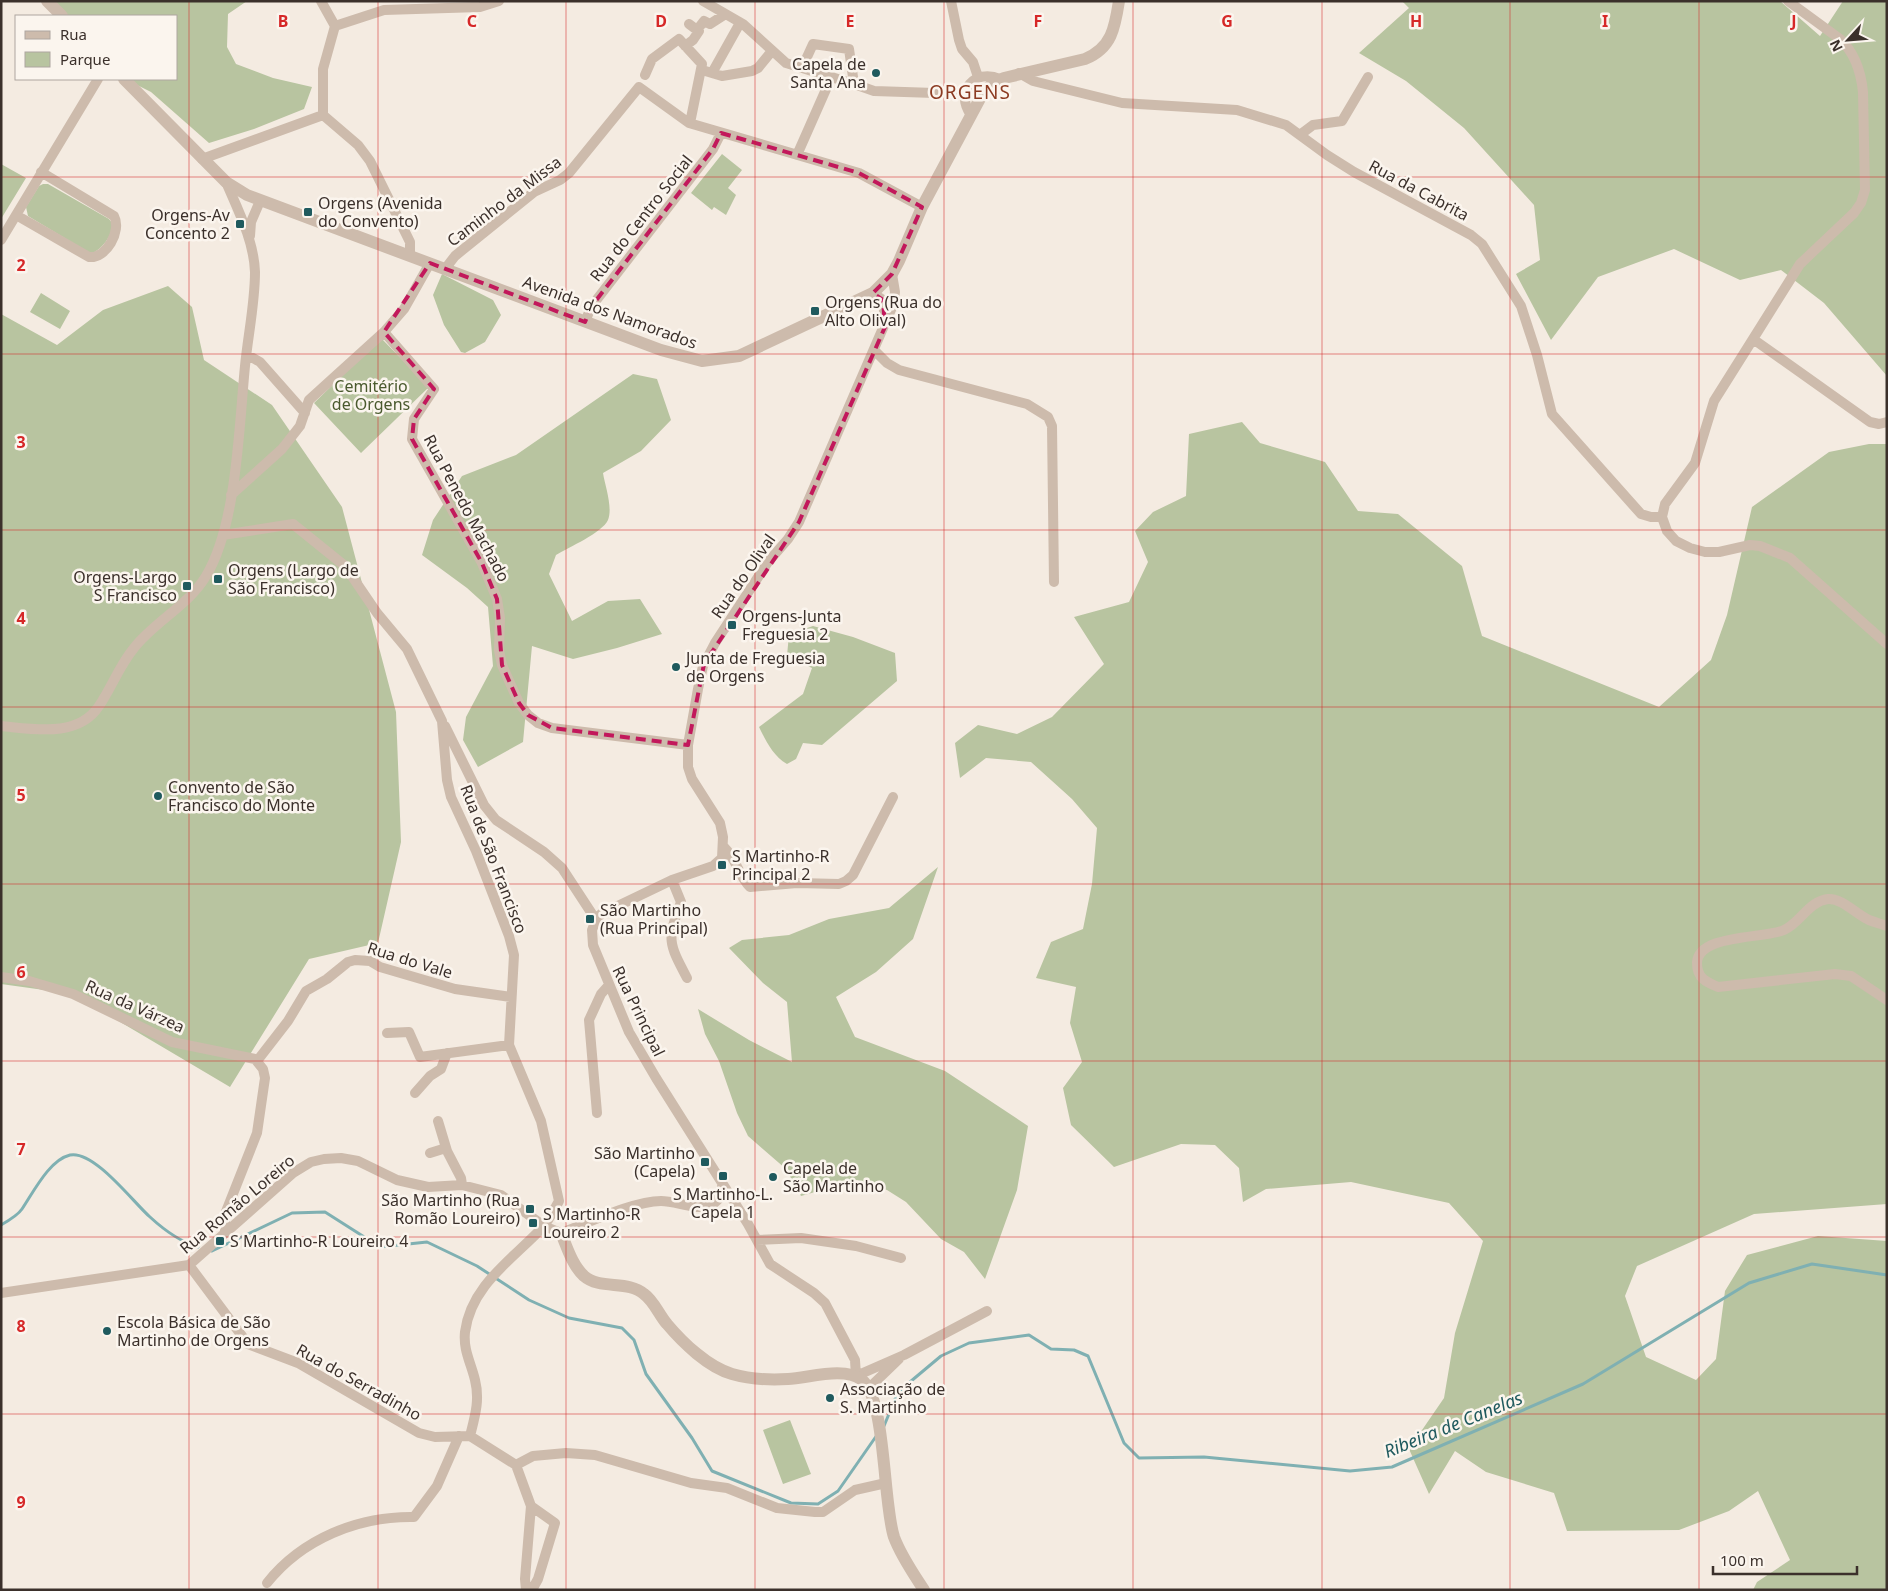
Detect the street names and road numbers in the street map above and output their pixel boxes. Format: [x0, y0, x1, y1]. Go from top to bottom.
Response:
street label: Rua do Centro Social [585, 150, 697, 286]
street label: Caminho da Missa [442, 151, 566, 251]
street label: Rua da Cabrita [1365, 154, 1473, 226]
street label: Avenida dos Namorados [520, 270, 700, 354]
street label: Rua Penedo Machado [419, 431, 515, 585]
street label: Rua do Olival [706, 529, 780, 623]
street label: Rua de São Francisco [455, 781, 533, 937]
street label: Rua do Vale [365, 937, 455, 983]
street label: Rua Principal [608, 962, 670, 1060]
street label: Rua da Várzea [82, 974, 188, 1038]
street label: Rua Romão Loreiro [175, 1149, 299, 1259]
street label: Rua do Serradinho [293, 1338, 425, 1426]

